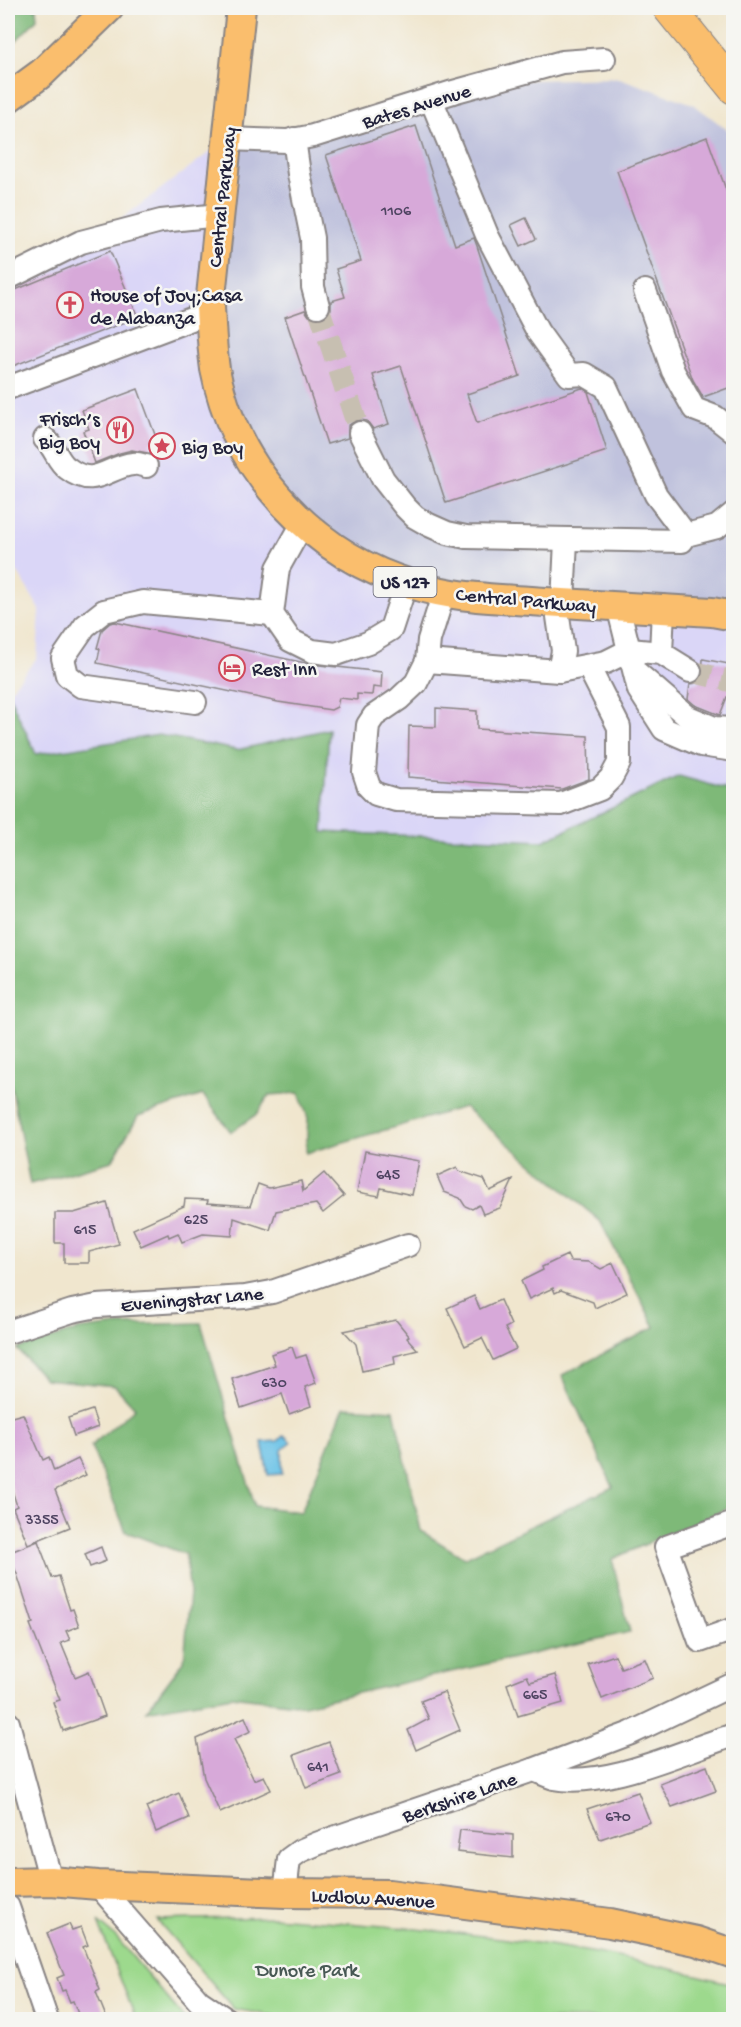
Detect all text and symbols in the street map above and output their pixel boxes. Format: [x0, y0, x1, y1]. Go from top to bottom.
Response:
street label: Bates Avenue [359, 81, 475, 136]
street label: Central Parkway [206, 126, 243, 269]
house number: 1106 [380, 203, 412, 222]
place label: House of Joy;Casa de Alabanza [90, 286, 243, 332]
church icon: House of Joy;Casa de Alabanza [55, 290, 85, 320]
place label: Frisch’s Big Boy [38, 410, 101, 456]
restaurant icon: Frisch’s Big Boy [105, 415, 135, 445]
place icon: Big Boy [147, 431, 177, 461]
place label: Big Boy [181, 438, 243, 461]
road number: US 127 [374, 567, 436, 597]
street label: Central Parkway [455, 585, 597, 620]
hotel icon: Rest Inn [217, 653, 247, 683]
place label: Rest Inn [252, 660, 317, 683]
house number: 645 [376, 1167, 400, 1186]
house number: 625 [184, 1212, 208, 1231]
house number: 615 [74, 1222, 96, 1241]
street label: Eveningstar Lane [120, 1284, 265, 1319]
house number: 630 [261, 1375, 287, 1394]
house number: 3355 [24, 1512, 59, 1531]
house number: 665 [523, 1687, 547, 1706]
house number: 641 [307, 1759, 329, 1778]
street label: Berkshire Lane [399, 1769, 521, 1830]
house number: 670 [605, 1809, 631, 1828]
street label: Ludlow Avenue [311, 1886, 436, 1915]
park label: Dunore Park [254, 1961, 360, 1984]

